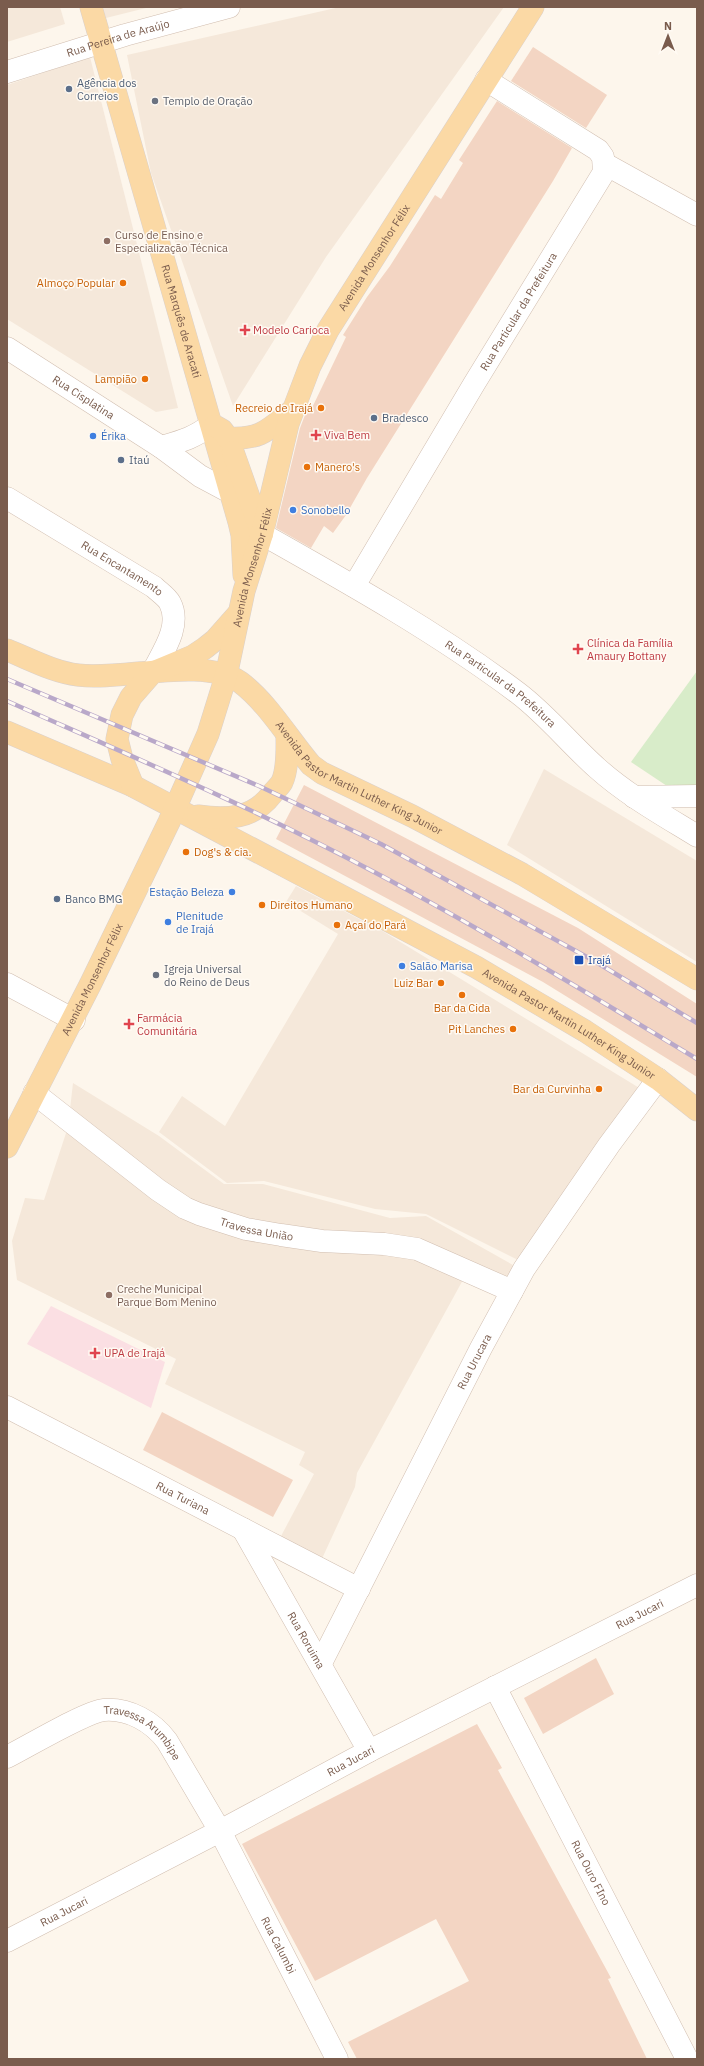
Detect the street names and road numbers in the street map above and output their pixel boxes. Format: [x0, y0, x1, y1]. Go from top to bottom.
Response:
street label: Rua Pereira de Araújo [65, 16, 171, 60]
street label: Avenida Monsenhor Félix [335, 201, 413, 313]
street label: Rua Particular da Prefeitura [477, 250, 560, 373]
street label: Rua Marquês de Aracati [158, 263, 204, 380]
street label: Rua Cisplatina [50, 372, 117, 422]
street label: Avenida Monsenhor Félix [230, 506, 275, 628]
street label: Rua Encantamento [79, 538, 166, 599]
street label: Rua Particular da Prefeitura [442, 637, 559, 730]
street label: Avenida Pastor Martin Luther King Junior [273, 718, 445, 838]
street label: Avenida Monsenhor Félix [58, 921, 126, 1038]
street label: Avenida Pastor Martin Luther King Junior [480, 965, 658, 1083]
street label: Travessa União [218, 1214, 294, 1244]
street label: Rua Urucara [454, 1331, 494, 1392]
street label: Rua Turiana [154, 1478, 212, 1518]
street label: Rua Jucari [613, 1596, 666, 1632]
street label: Rua Roruima [284, 1609, 328, 1671]
street label: Travessa Arumbipe [103, 1703, 184, 1763]
street label: Rua Jucari [324, 1742, 377, 1779]
street label: Rua Ouro FIno [568, 1838, 613, 1908]
street label: Rua Jucari [38, 1894, 90, 1930]
street label: Rua Calumbi [258, 1914, 299, 1976]

